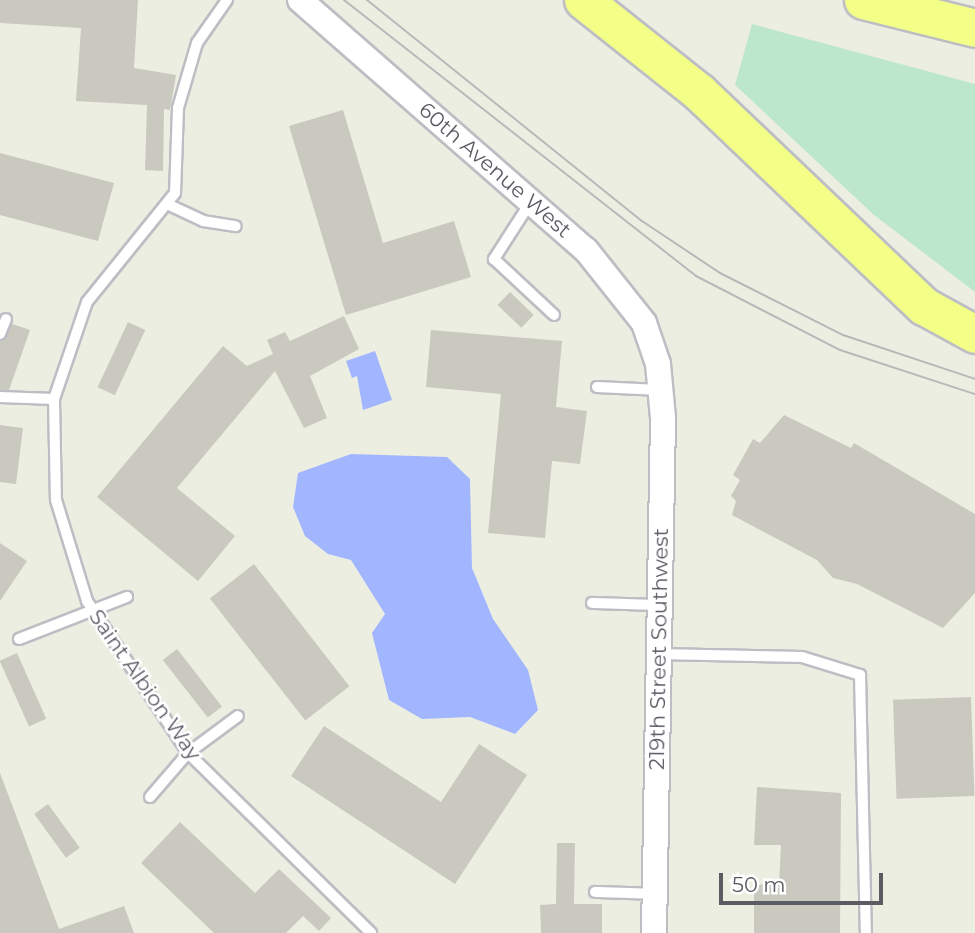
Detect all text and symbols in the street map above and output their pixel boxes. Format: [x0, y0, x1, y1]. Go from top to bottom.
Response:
street label: 60th Avenue West [414, 97, 576, 243]
street label: 219th Street Southwest [644, 528, 674, 770]
street label: Saint Albion Way [84, 605, 206, 765]
scale bar [723, 860, 888, 904]
text: 50 m [732, 872, 786, 897]

